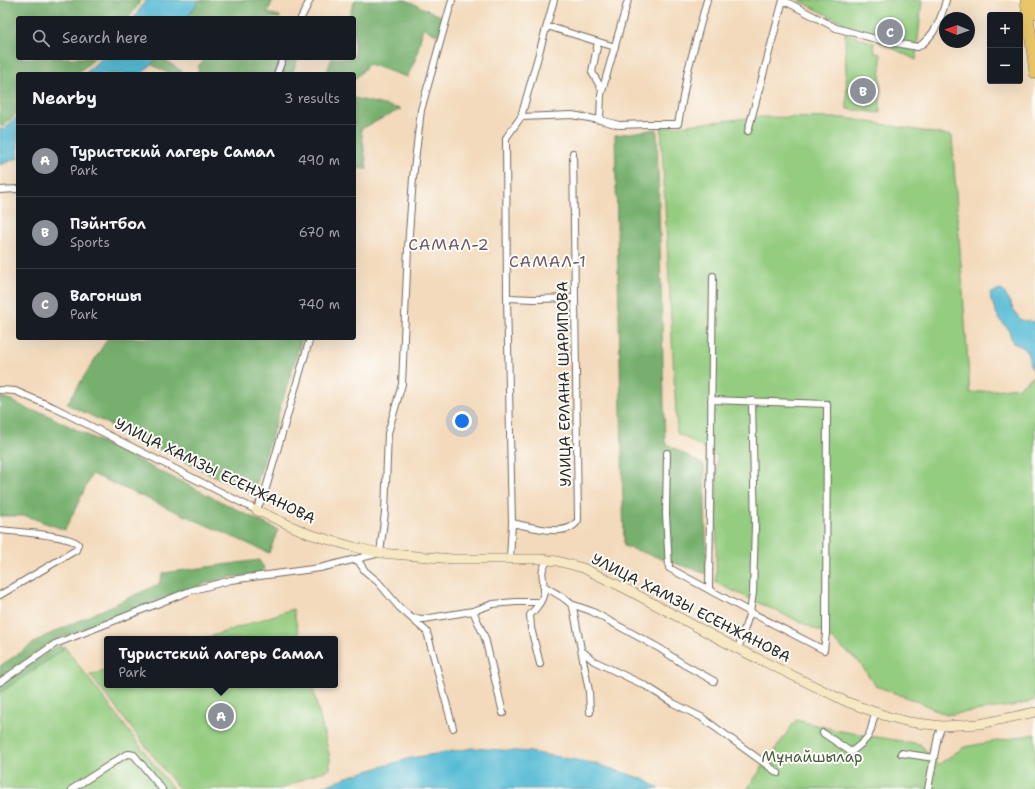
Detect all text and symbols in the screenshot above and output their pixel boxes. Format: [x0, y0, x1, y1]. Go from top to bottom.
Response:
north arrow [939, 12, 975, 48]
map controls [987, 12, 1023, 84]
button: + [987, 12, 1023, 48]
search box [16, 16, 356, 60]
pin: C [877, 17, 903, 47]
icon: search [30, 27, 52, 49]
text: Search here [62, 28, 148, 48]
button: − [987, 48, 1023, 84]
pin: B [850, 76, 876, 106]
text: Nearby [32, 87, 97, 109]
text: 3 results [284, 90, 340, 107]
text: Туристский лагерь Самал [70, 142, 275, 162]
text: A [40, 152, 50, 169]
text: 490 m [298, 152, 340, 169]
text: Park [70, 162, 98, 179]
text: Пэйнтбол [70, 214, 146, 234]
text: B [41, 224, 49, 241]
text: 670 m [299, 224, 340, 241]
text: Sports [70, 234, 110, 251]
district label: САМАЛ-2 [408, 234, 490, 255]
district label: САМАЛ-1 [509, 251, 587, 272]
street label: УЛИЦА ЕРЛАНА ШАРИПОВА [552, 281, 576, 487]
text: Вагоншы [70, 286, 142, 306]
text: C [41, 296, 49, 313]
text: 740 m [298, 296, 340, 313]
text: Park [70, 306, 98, 323]
your location [452, 411, 472, 431]
street label: УЛИЦА ХАМЗЫ ЕСЕНЖАНОВА [111, 414, 319, 528]
street label: УЛИЦА ХАМЗЫ ЕСЕНЖАНОВА [588, 549, 794, 667]
popup [104, 636, 338, 688]
text: Туристский лагерь Самал [119, 644, 323, 664]
text: Park [119, 664, 146, 681]
pin: A [208, 701, 234, 731]
park label: Мұнайшылар [762, 747, 862, 767]

